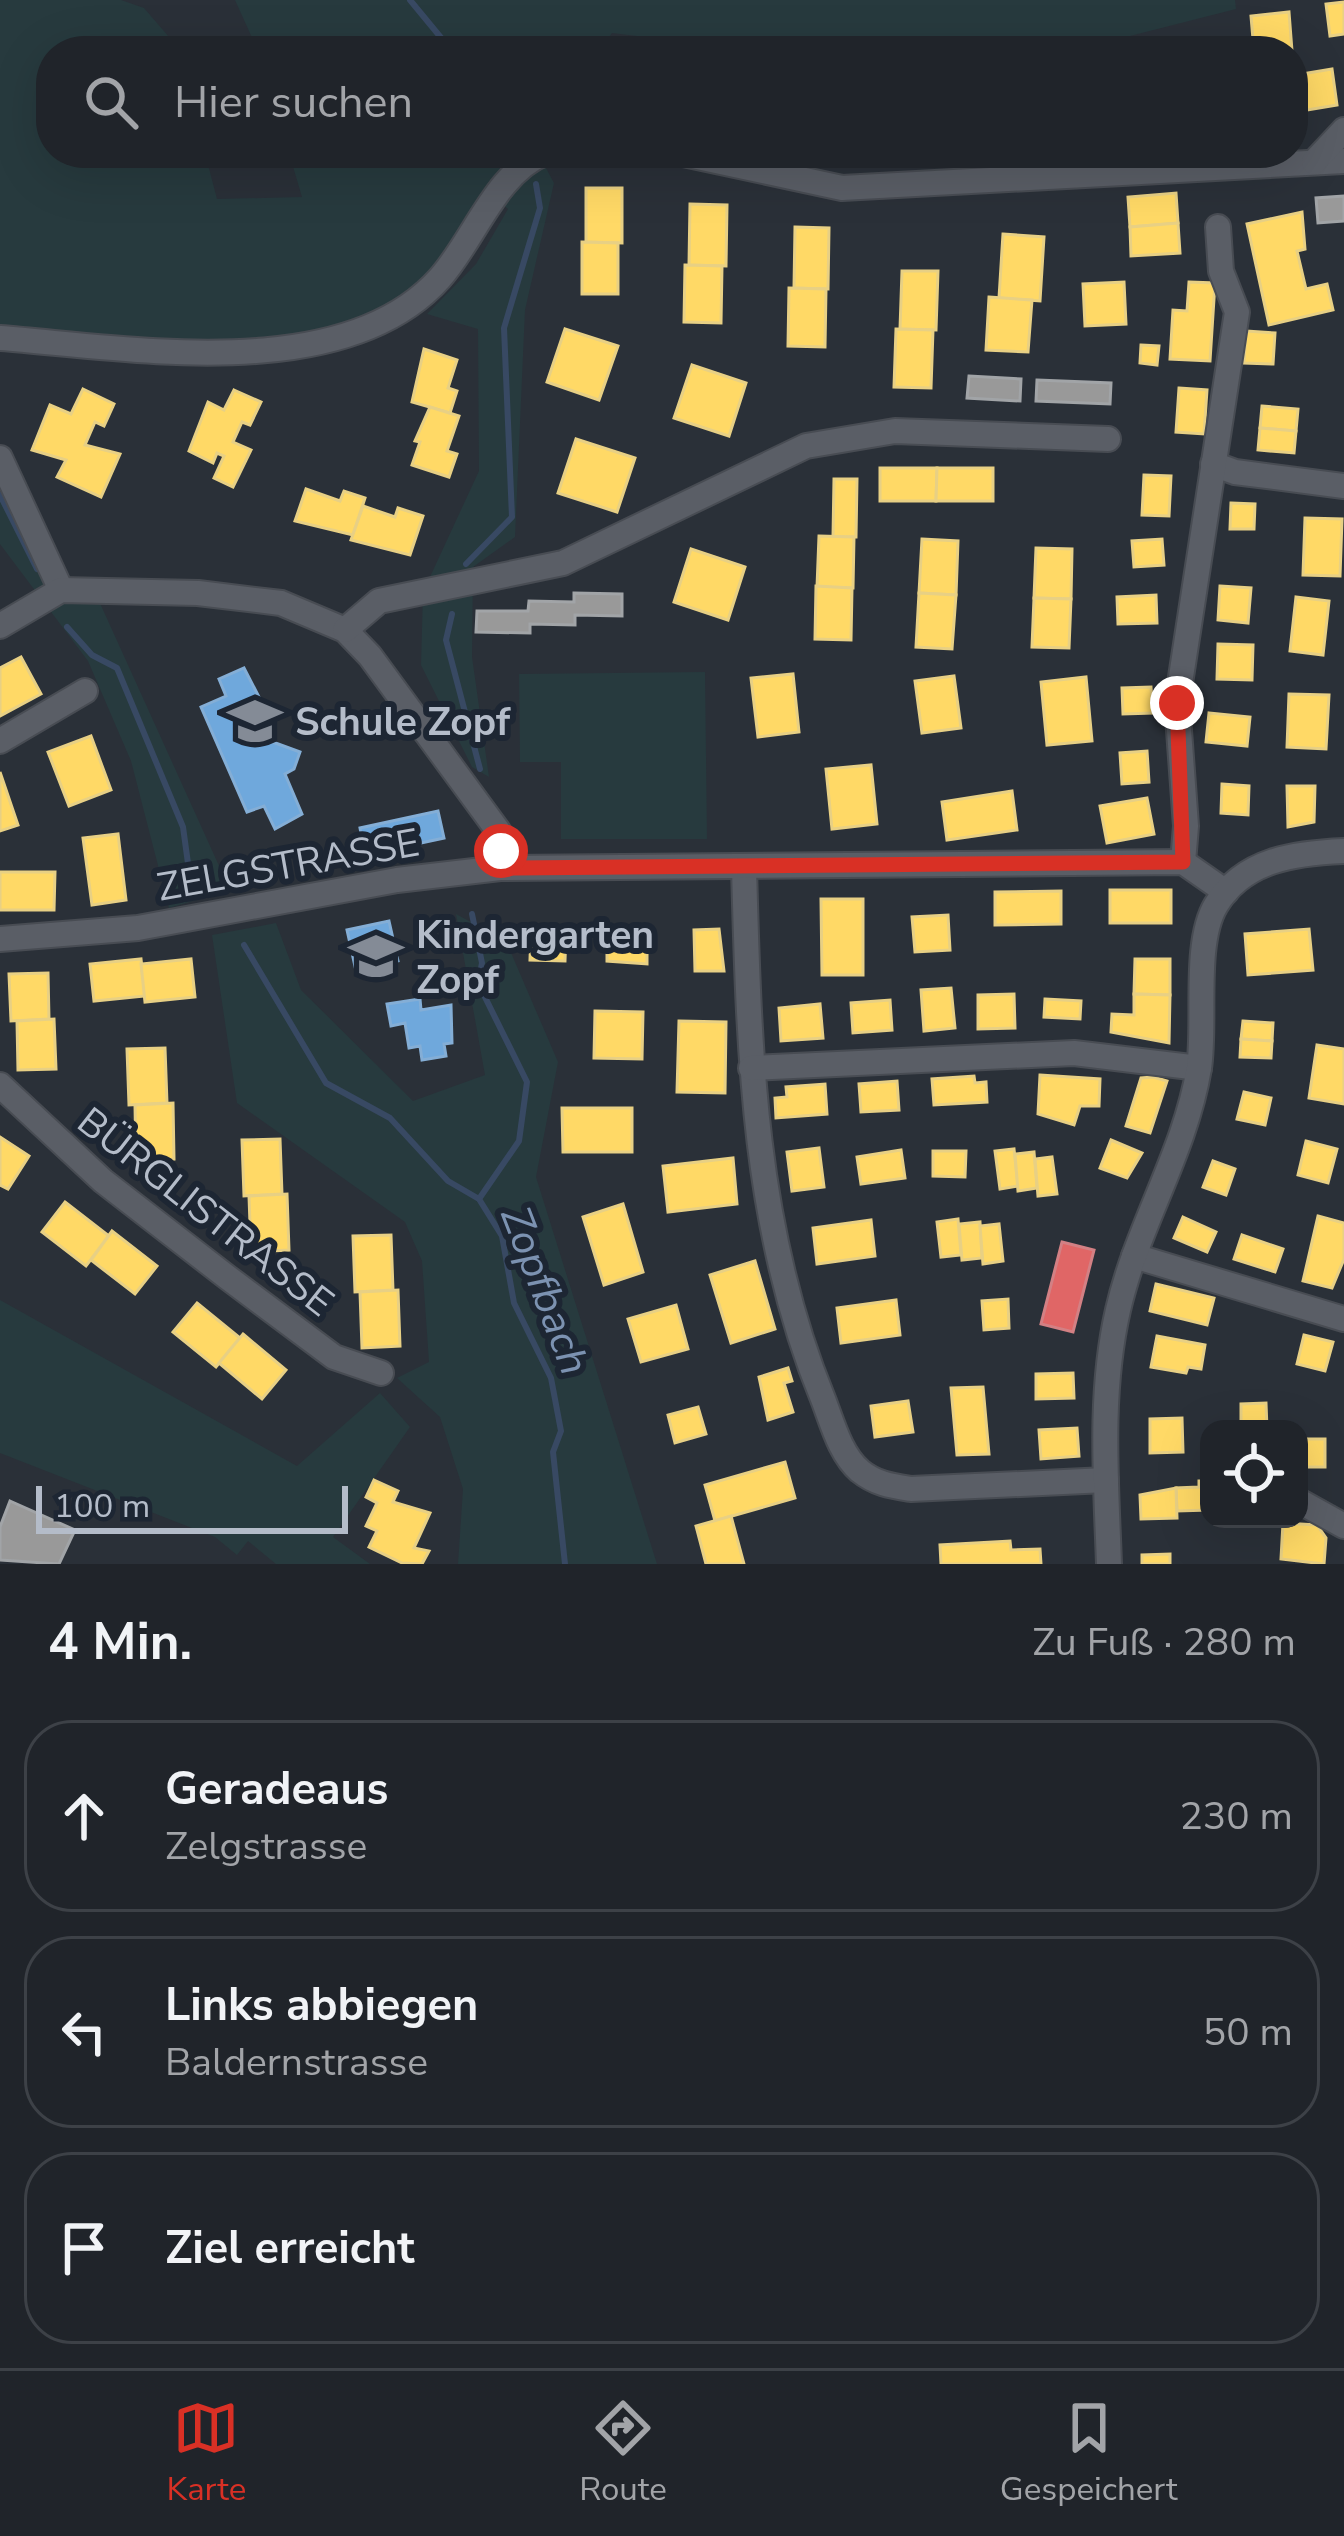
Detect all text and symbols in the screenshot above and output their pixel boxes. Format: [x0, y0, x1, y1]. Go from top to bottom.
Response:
search box [36, 36, 1308, 168]
icon: search [78, 69, 144, 135]
text: Hier suchen [174, 72, 413, 133]
route end [1150, 676, 1204, 730]
school or university icon: Schule Zopf [226, 692, 284, 750]
place label: Schule Zopf [295, 696, 511, 749]
street label: ZELGSTRASSE [153, 816, 423, 915]
route start [474, 824, 528, 878]
place label: Kindergarten Zopf [416, 909, 654, 1007]
school or university icon: Kindergarten Zopf [347, 927, 405, 985]
street label: BÜRGLISTRASSE [66, 1095, 344, 1329]
water label: Zopfbach [486, 1198, 603, 1383]
map controls [1200, 1420, 1308, 1528]
button: locate [1200, 1420, 1308, 1528]
scale bar [36, 1480, 348, 1533]
text: 100 m [54, 1484, 150, 1529]
text: 4 Min. [48, 1607, 192, 1677]
text: Zu Fuß · 280 m [1032, 1616, 1296, 1669]
text: Geradeaus [165, 1759, 389, 1820]
icon: ahead [51, 1783, 117, 1849]
text: 230 m [1179, 1790, 1293, 1843]
text: Zelgstrasse [165, 1820, 367, 1873]
text: Links abbiegen [165, 1975, 478, 2036]
icon: left [51, 1999, 117, 2065]
text: 50 m [1203, 2006, 1293, 2059]
text: Baldernstrasse [165, 2036, 428, 2089]
icon: arrive [51, 2215, 117, 2281]
text: Ziel erreicht [165, 2218, 415, 2279]
tab: Karte [167, 2395, 246, 2512]
tab: Route [579, 2395, 667, 2512]
tab: Gespeichert [1000, 2395, 1177, 2512]

